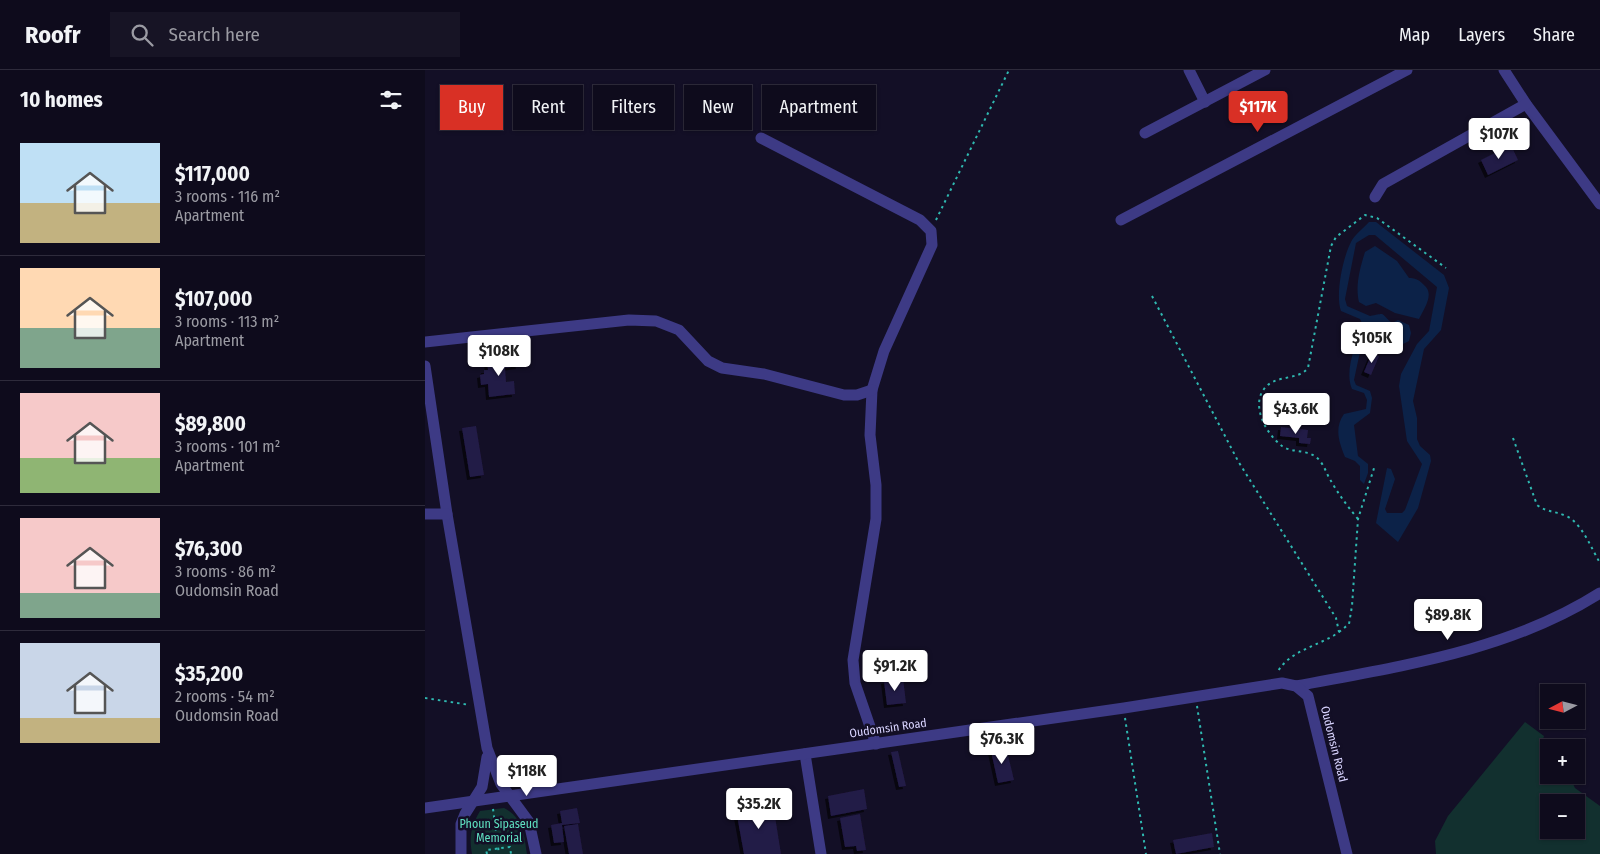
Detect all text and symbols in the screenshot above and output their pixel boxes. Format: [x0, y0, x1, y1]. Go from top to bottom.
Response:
search box [110, 12, 460, 57]
text: Roofr [25, 21, 80, 49]
icon: search [128, 21, 156, 49]
text: Search here [168, 23, 260, 46]
text: Map [1399, 24, 1430, 46]
text: Layers [1458, 24, 1505, 46]
text: Share [1533, 24, 1575, 46]
chip: Buy [440, 85, 503, 130]
chip: Rent [513, 85, 583, 130]
chip: Filters [593, 85, 674, 130]
chip: New [684, 85, 752, 130]
chip: Apartment [762, 85, 876, 130]
icon: filters [377, 86, 405, 114]
text: 10 homes [20, 87, 103, 113]
pin: $117K [1223, 90, 1293, 133]
text: $117K [1240, 97, 1276, 116]
pin: $107K [1464, 118, 1534, 160]
text: $107K [1480, 124, 1518, 143]
text: $117,000 [175, 161, 250, 187]
icon: home [60, 163, 120, 223]
text: 3 rooms · 116 m² [175, 187, 280, 206]
text: Apartment [175, 206, 244, 225]
text: $107,000 [175, 286, 252, 312]
icon: home [60, 288, 120, 348]
text: 3 rooms · 113 m² [175, 312, 279, 331]
pin: $105K [1337, 322, 1407, 364]
text: $105K [1352, 328, 1392, 347]
text: Apartment [175, 331, 244, 350]
pin: $108K [464, 334, 534, 377]
text: $108K [479, 341, 519, 360]
pin: $43.6K [1255, 392, 1337, 435]
text: $43.6K [1274, 399, 1318, 418]
text: $89,800 [175, 411, 246, 437]
icon: home [60, 413, 120, 473]
text: 3 rooms · 101 m² [175, 437, 280, 456]
text: Apartment [175, 456, 244, 475]
text: $76,300 [175, 536, 243, 562]
icon: home [60, 538, 120, 598]
text: 3 rooms · 86 m² [175, 562, 276, 581]
text: Oudomsin Road [175, 581, 279, 600]
pin: $89.8K [1407, 598, 1489, 641]
text: $89.8K [1425, 605, 1471, 624]
pin: $91.2K [854, 650, 936, 692]
text: $91.2K [874, 656, 916, 675]
text: $35,200 [175, 661, 243, 687]
icon: home [60, 663, 120, 723]
north arrow [1540, 684, 1585, 729]
map controls [1540, 684, 1585, 839]
text: 2 rooms · 54 m² [175, 687, 275, 706]
street label: Oudomsin Road [1318, 704, 1350, 784]
text: Oudomsin Road [175, 706, 279, 725]
street label: Oudomsin Road [848, 716, 928, 740]
pin: $76.3K [961, 722, 1043, 765]
text: $76.3K [980, 729, 1024, 748]
button: + [1540, 739, 1585, 784]
pin: $118K [492, 754, 562, 797]
text: $118K [508, 761, 546, 780]
pin: $35.2K [718, 788, 800, 830]
text: $35.2K [737, 794, 781, 813]
button: − [1540, 794, 1585, 839]
park label: Phoun Sipaseud Memorial [460, 817, 538, 845]

